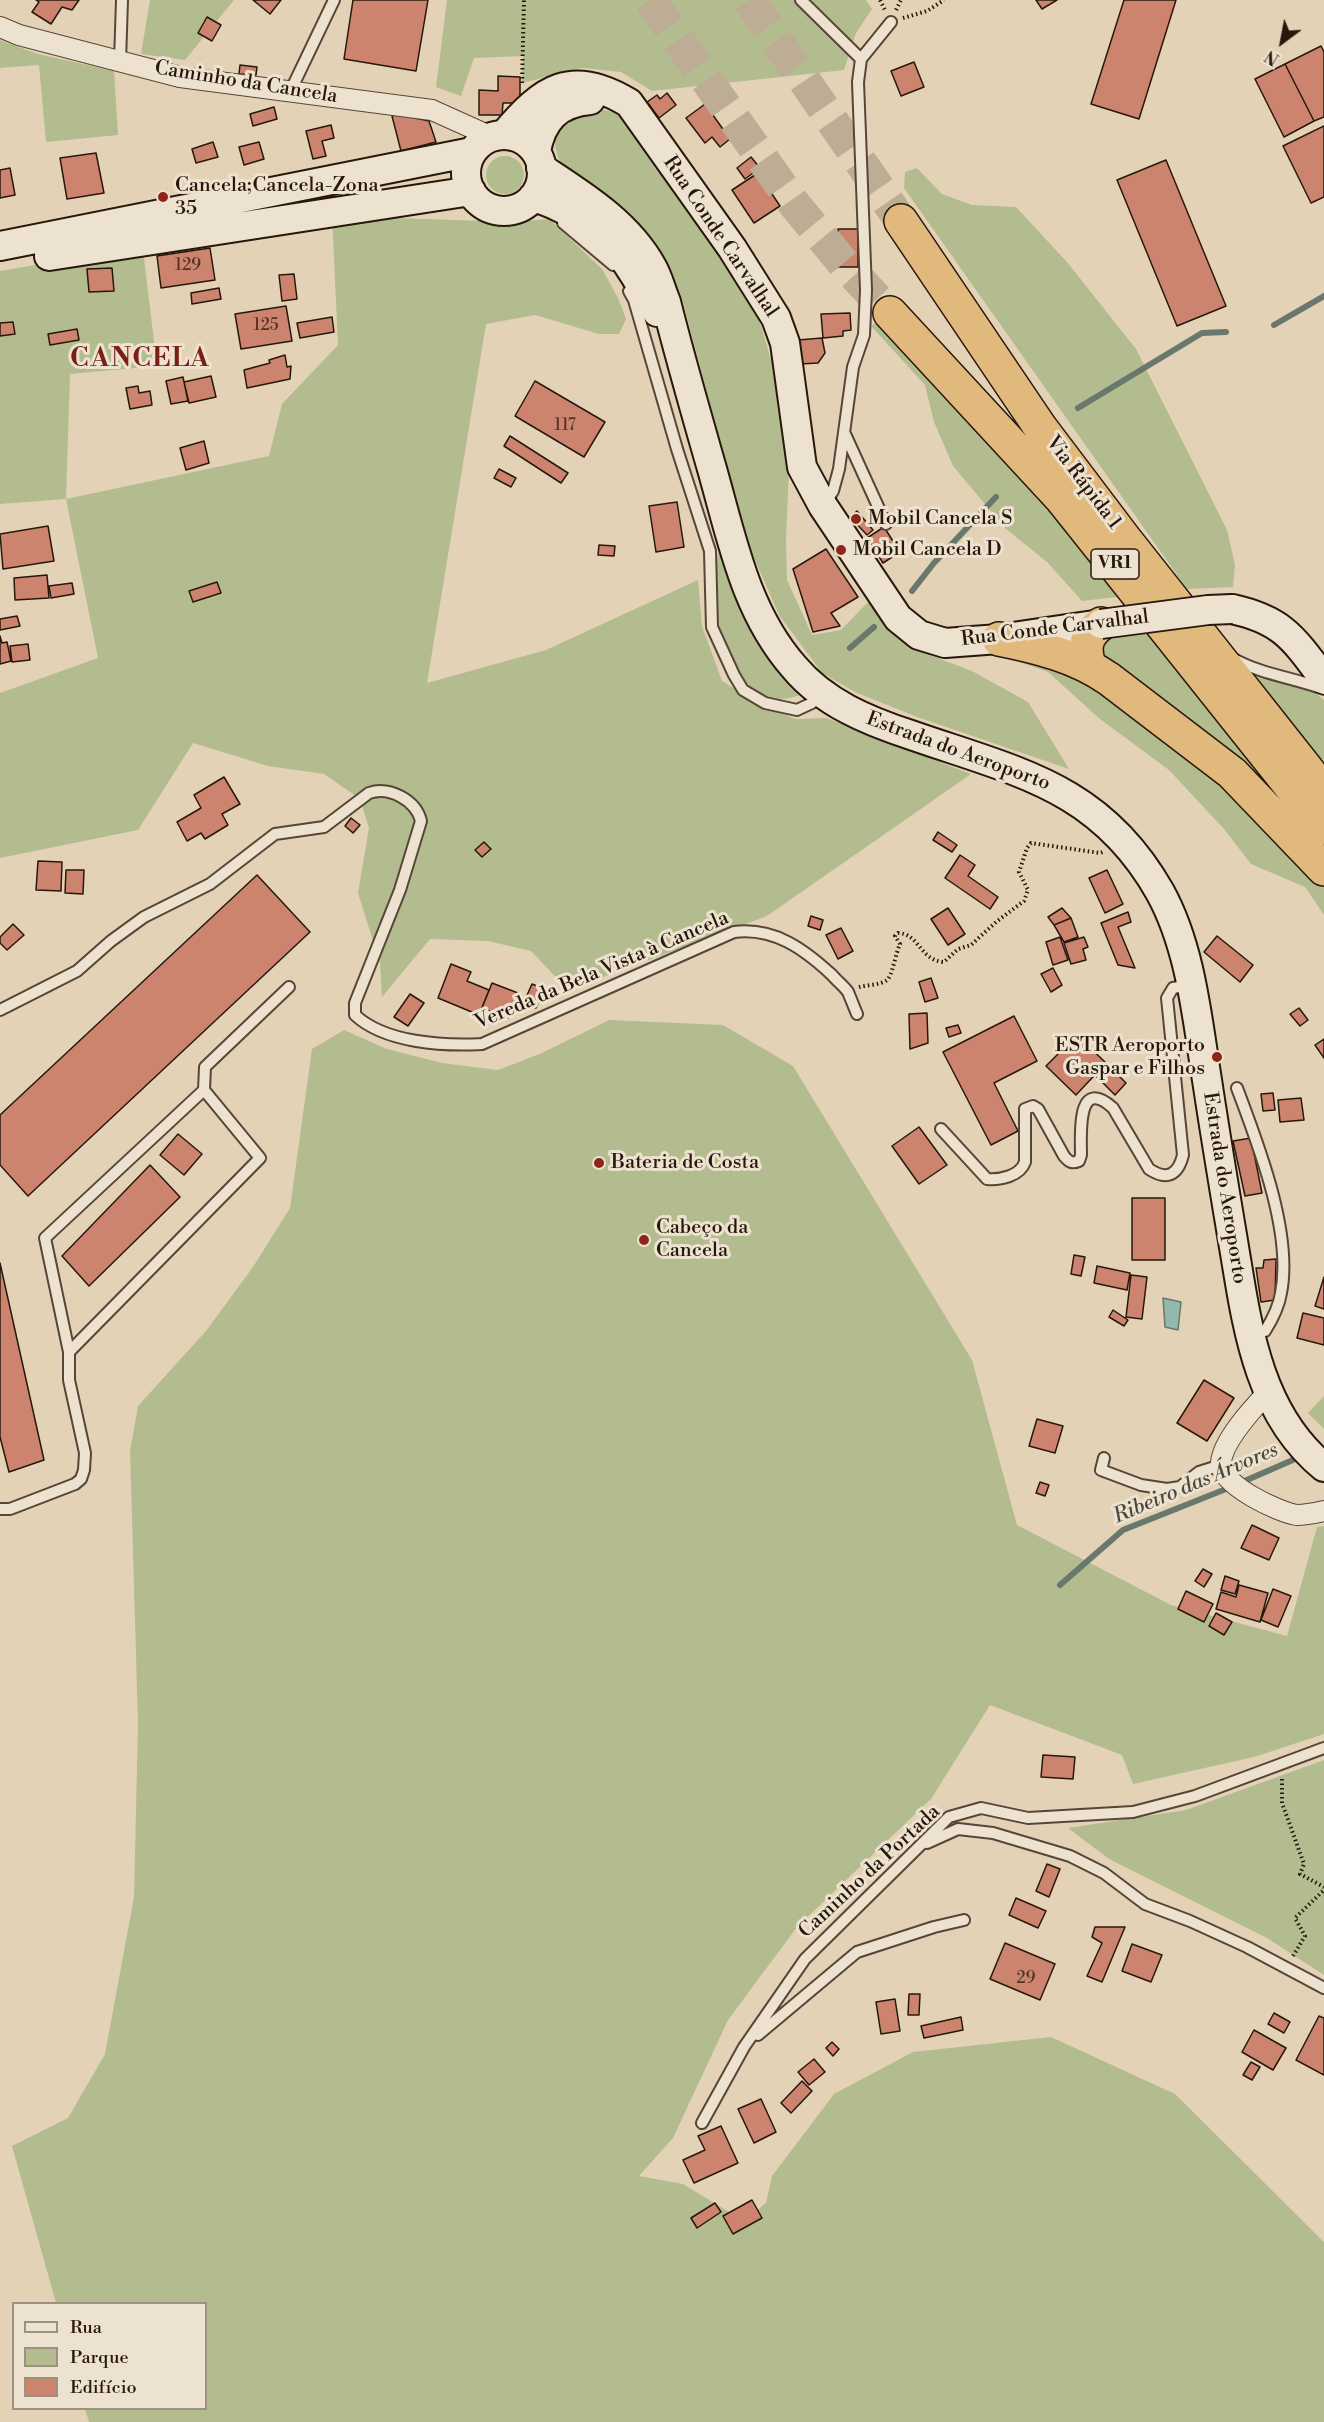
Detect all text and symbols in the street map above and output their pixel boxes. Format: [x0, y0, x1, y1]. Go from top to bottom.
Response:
north arrow [1252, 12, 1312, 72]
text: N [1262, 45, 1283, 69]
street label: Caminho da Cancela [153, 57, 339, 109]
street label: Rua Conde Carvalhal [657, 152, 783, 322]
place label: Cancela;Cancela-Zona 35 [175, 174, 379, 221]
marker: Cancela;Cancela-Zona 35 [156, 190, 170, 204]
house number: 129 [175, 256, 201, 276]
house number: 125 [253, 316, 279, 336]
district label: CANCELA [70, 344, 210, 376]
house number: 117 [554, 416, 576, 436]
street label: Via Rápida 1 [1040, 432, 1126, 534]
place label: Mobil Cancela S [868, 507, 1013, 531]
marker: Mobil Cancela S [849, 512, 863, 526]
place label: Mobil Cancela D [853, 538, 1002, 562]
marker: Mobil Cancela D [834, 543, 848, 557]
road number: VR1 [1091, 549, 1139, 579]
street label: Rua Conde Carvalhal [960, 606, 1150, 652]
street label: Estrada do Aeroporto [863, 708, 1053, 796]
street label: Vereda da Bela Vista à Cancela [471, 907, 733, 1035]
place label: ESTR Aeroporto Gaspar e Filhos [1055, 1034, 1205, 1081]
marker: ESTR Aeroporto Gaspar e Filhos [1210, 1050, 1224, 1064]
street label: Estrada do Aeroporto [1197, 1090, 1251, 1286]
place label: Bateria de Costa [611, 1151, 759, 1175]
marker: Bateria de Costa [592, 1156, 606, 1170]
place label: Cabeço da Cancela [656, 1216, 748, 1263]
marker: Cabeço da Cancela [637, 1233, 651, 1247]
water label: Ribeiro das Árvores [1110, 1438, 1282, 1530]
street label: Caminho da Portada [794, 1800, 946, 1944]
house number: 29 [1017, 1969, 1035, 1989]
legend [12, 2302, 207, 2410]
text: Rua [70, 2316, 102, 2339]
text: Parque [70, 2346, 129, 2369]
text: Edifício [70, 2376, 137, 2399]

